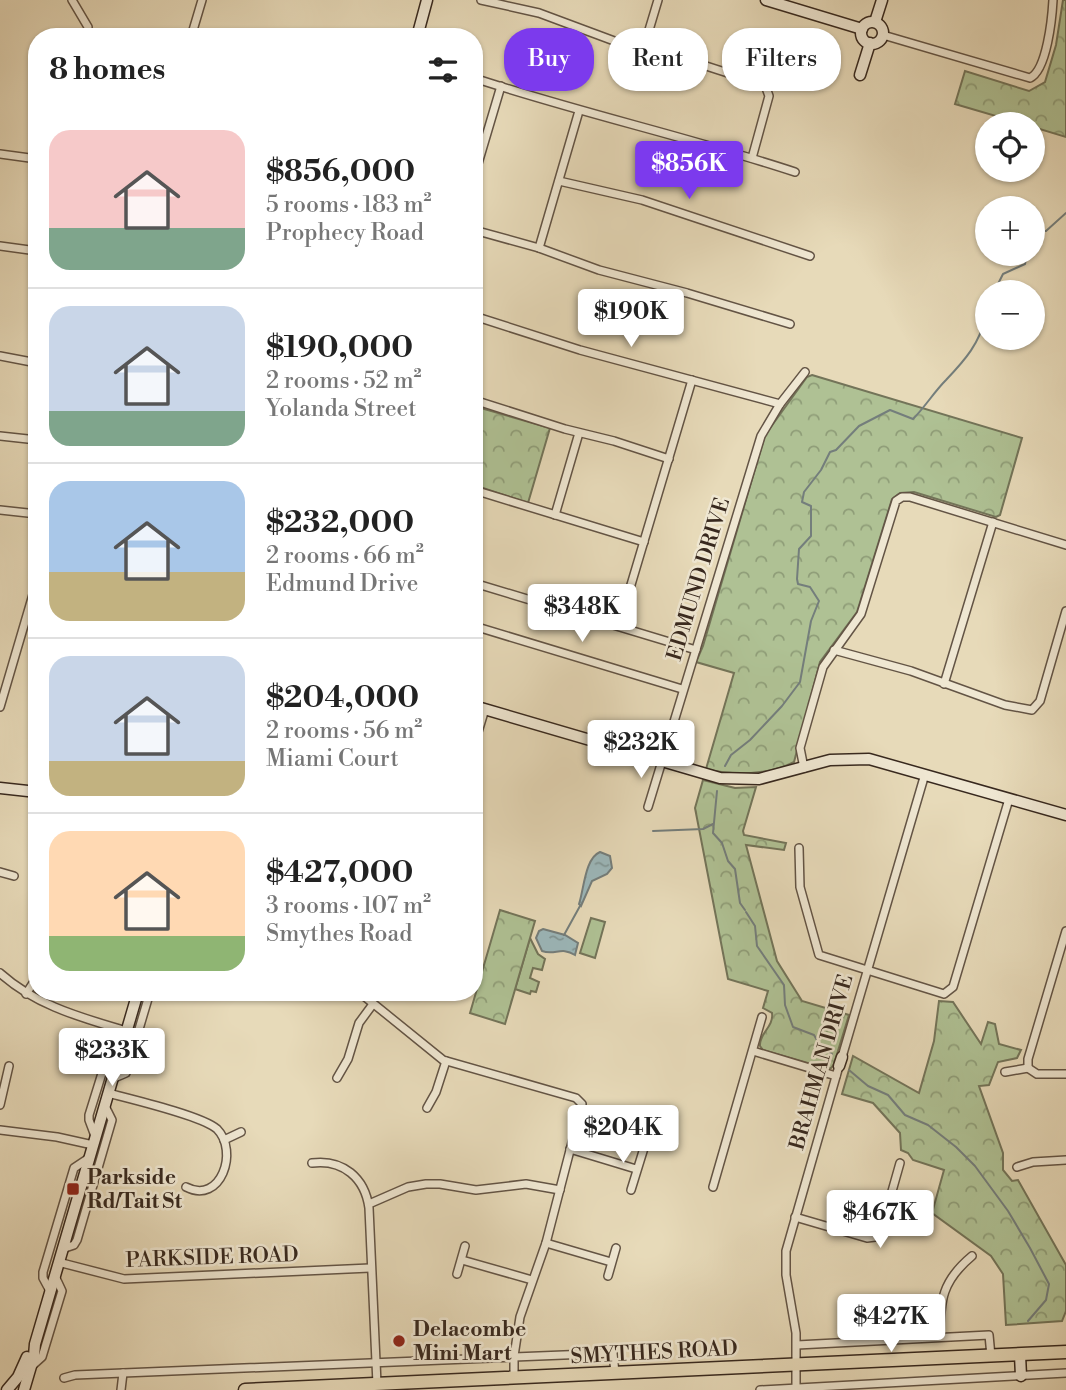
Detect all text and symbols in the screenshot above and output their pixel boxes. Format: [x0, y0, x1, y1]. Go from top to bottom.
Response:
chip: Buy [504, 28, 594, 91]
chip: Rent [608, 28, 708, 91]
chip: Filters [722, 28, 841, 91]
text: 8 homes [49, 51, 165, 89]
icon: filters [424, 51, 462, 89]
map controls [975, 112, 1045, 350]
button: locate [975, 112, 1045, 182]
pin: $856K [640, 142, 738, 201]
text: $856K [651, 150, 727, 178]
text: $856,000 [266, 153, 415, 191]
icon: home [105, 158, 189, 242]
text: 5 rooms · 183 m² [266, 191, 432, 219]
button: + [975, 196, 1045, 266]
text: Prophecy Road [266, 219, 424, 247]
button: − [975, 280, 1045, 350]
pin: $190K [582, 290, 680, 349]
text: $190K [594, 298, 668, 326]
text: $190,000 [266, 329, 413, 367]
icon: home [105, 334, 189, 418]
text: 2 rooms · 52 m² [266, 367, 422, 395]
text: Yolanda Street [266, 395, 416, 423]
street label: EDMUND DRIVE [662, 494, 736, 664]
text: $232,000 [266, 504, 414, 542]
icon: home [105, 509, 189, 593]
text: 2 rooms · 66 m² [266, 542, 424, 570]
text: Edmund Drive [266, 570, 418, 598]
pin: $348K [533, 584, 631, 644]
text: $348K [544, 593, 620, 621]
text: $204,000 [266, 679, 419, 717]
icon: home [105, 684, 189, 768]
text: 2 rooms · 56 m² [266, 717, 422, 745]
pin: $232K [592, 720, 690, 780]
text: $232K [604, 729, 678, 757]
text: Miami Court [266, 745, 399, 773]
text: $427,000 [266, 854, 413, 892]
icon: home [105, 859, 189, 943]
text: 3 rooms · 107 m² [266, 892, 431, 920]
text: Smythes Road [266, 920, 412, 948]
street label: BRAHMAN DRIVE [784, 972, 859, 1154]
pin: $233K [63, 1028, 161, 1088]
text: $233K [75, 1037, 149, 1065]
pin: $204K [574, 1106, 672, 1165]
text: $204K [584, 1114, 662, 1142]
place label: Parkside Rd/Tait St [87, 1165, 183, 1215]
marker: Parkside Rd/Tait St [65, 1181, 81, 1197]
pin: $467K [831, 1190, 929, 1250]
text: $467K [843, 1199, 917, 1227]
street label: PARKSIDE ROAD [125, 1242, 299, 1274]
pin: $427K [842, 1294, 940, 1354]
text: $427K [853, 1303, 929, 1331]
place label: Delacombe Mini Mart [413, 1317, 526, 1367]
marker: Delacombe Mini Mart [391, 1333, 407, 1349]
street label: SMYTHES ROAD [570, 1336, 738, 1370]

